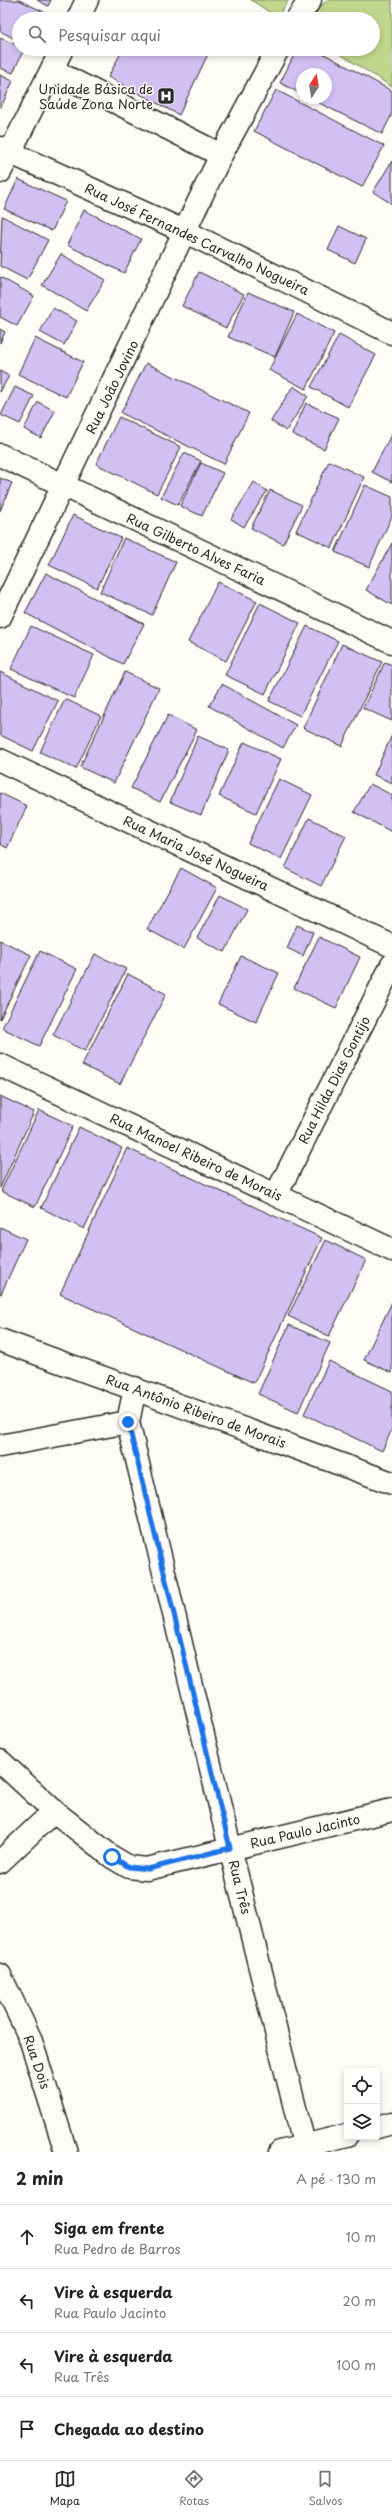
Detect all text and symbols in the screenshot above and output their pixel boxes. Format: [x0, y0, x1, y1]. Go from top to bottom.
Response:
search box [12, 12, 380, 56]
icon: search [26, 23, 48, 45]
text: Pesquisar aqui [58, 23, 161, 46]
north arrow [296, 68, 332, 104]
place label: Unidade Básica de Saúde Zona Norte [38, 79, 153, 113]
hospital icon: Unidade Básica de Saúde Zona Norte [156, 86, 176, 106]
street label: Rua José Fernandes Carvalho Nogueira [82, 178, 313, 299]
street label: Rua João Jovino [81, 337, 142, 437]
street label: Rua Gilberto Alves Faria [124, 508, 270, 590]
street label: Rua Maria José Nogueira [120, 810, 273, 895]
street label: Rua Hilda Dias Gontijo [293, 1013, 374, 1147]
street label: Rua Manoel Ribeiro de Morais [107, 1108, 285, 1205]
street label: Rua Antônio Ribeiro de Morais [103, 1369, 289, 1452]
route end [119, 1413, 137, 1431]
street label: Rua Paulo Jacinto [248, 1809, 362, 1852]
route start [103, 1848, 121, 1866]
street label: Rua Três [225, 1858, 256, 1916]
street label: Rua Dois [19, 2032, 56, 2091]
map controls [344, 2068, 380, 2140]
button: locate [344, 2068, 380, 2104]
button: layers [344, 2104, 380, 2140]
text: 2 min [16, 2165, 63, 2191]
text: A pé · 130 m [296, 2169, 376, 2188]
text: Siga em frente [54, 2216, 164, 2239]
icon: ahead [16, 2226, 38, 2248]
text: 10 m [346, 2227, 376, 2246]
text: Rua Pedro de Barros [54, 2239, 181, 2258]
text: Vire à esquerda [54, 2280, 173, 2303]
icon: left [16, 2290, 38, 2312]
text: 20 m [342, 2291, 376, 2310]
text: Rua Paulo Jacinto [54, 2303, 166, 2322]
text: Vire à esquerda [54, 2344, 173, 2367]
icon: left [16, 2354, 38, 2376]
text: 100 m [336, 2355, 376, 2374]
text: Rua Três [54, 2367, 109, 2386]
text: Chegada ao destino [54, 2417, 204, 2440]
icon: arrive [16, 2418, 38, 2440]
tab: Mapa [50, 2468, 80, 2509]
tab: Rotas [179, 2468, 209, 2509]
tab: Salvos [308, 2468, 342, 2509]

